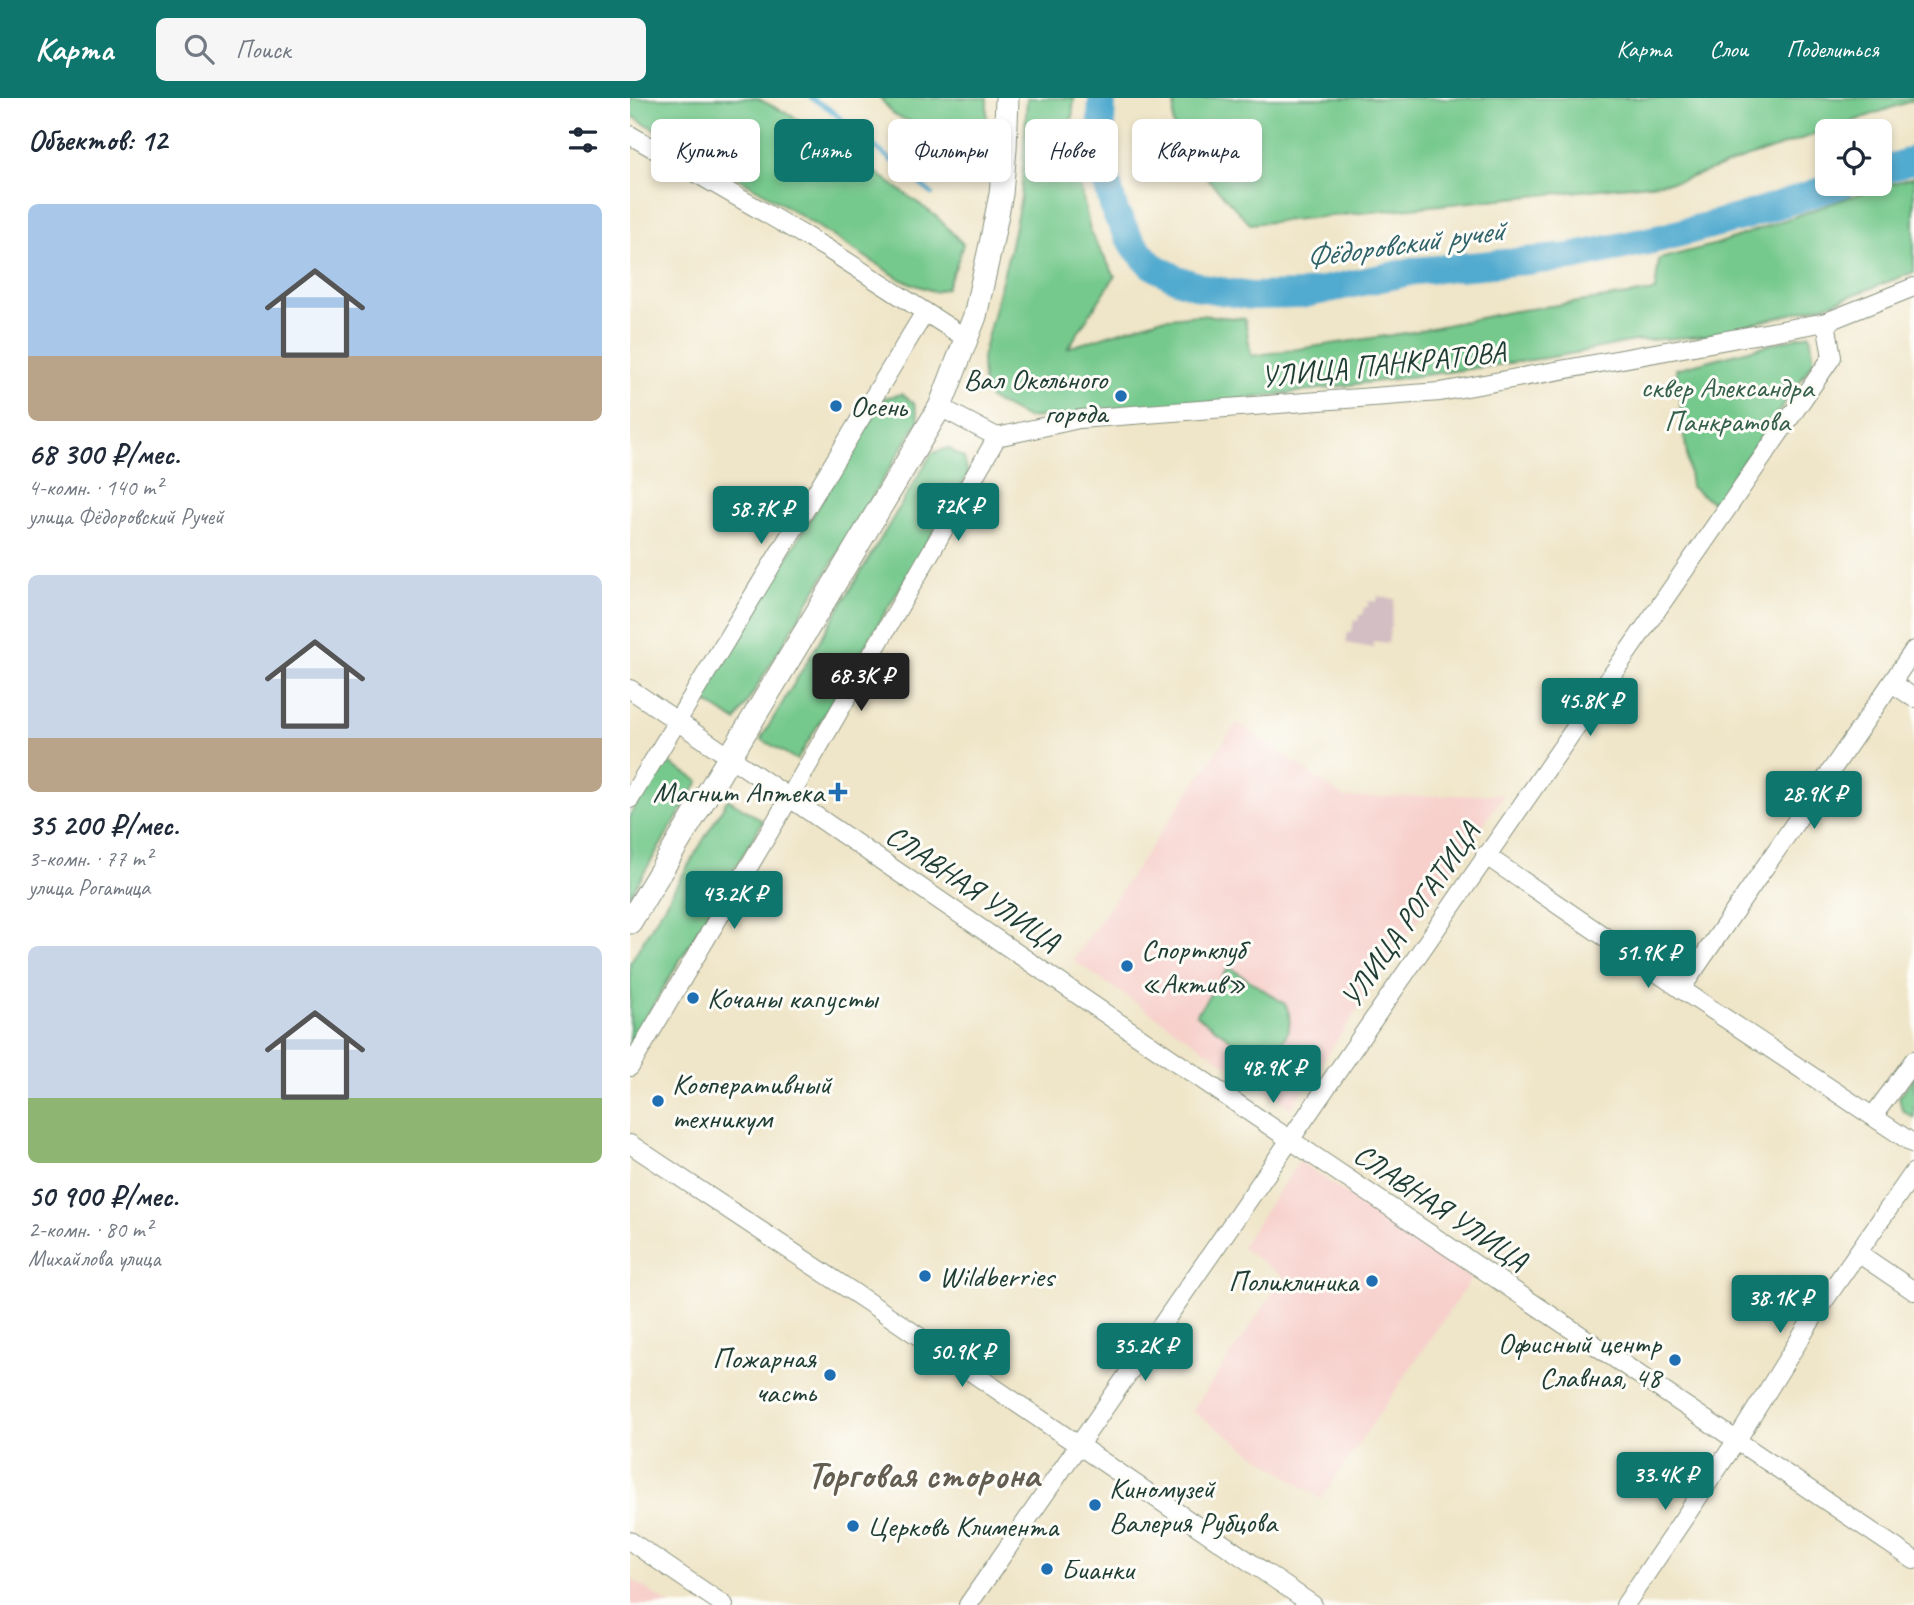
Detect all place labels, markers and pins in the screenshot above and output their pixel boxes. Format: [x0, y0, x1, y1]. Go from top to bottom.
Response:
place label: Вал Окольного города [963, 360, 1110, 432]
place label: Осень [850, 387, 908, 425]
marker: Вал Окольного города [1113, 388, 1129, 404]
marker: Осень [828, 398, 844, 414]
pin: 72K ₽ [909, 484, 1007, 543]
pin: 58.7K ₽ [696, 486, 826, 546]
pin: 68.3K ₽ [796, 654, 926, 713]
pin: 45.8K ₽ [1525, 678, 1655, 738]
pin: 28.9K ₽ [1749, 772, 1879, 831]
place label: Магнит Аптека [653, 773, 826, 811]
marker: Магнит Аптека [830, 784, 846, 800]
pin: 43.2K ₽ [669, 872, 799, 931]
place label: Спортклуб «Актив» [1141, 930, 1251, 1002]
pin: 51.9K ₽ [1583, 930, 1713, 990]
marker: Спортклуб «Актив» [1119, 958, 1135, 974]
place label: Кочаны капусты [707, 979, 879, 1017]
marker: Кочаны капусты [685, 990, 701, 1006]
pin: 48.9K ₽ [1208, 1046, 1338, 1105]
place label: Кооперативный техникум [672, 1065, 833, 1137]
marker: Кооперативный техникум [650, 1093, 666, 1109]
place label: Wildberries [939, 1257, 1057, 1295]
place label: Поликлиника [1228, 1262, 1360, 1300]
marker: Wildberries [917, 1268, 933, 1284]
marker: Поликлиника [1364, 1273, 1380, 1289]
pin: 38.1K ₽ [1715, 1276, 1845, 1335]
pin: 35.2K ₽ [1080, 1324, 1210, 1383]
place label: Офисный центр Славная, 48 [1498, 1324, 1663, 1396]
pin: 50.9K ₽ [897, 1330, 1027, 1389]
place label: Пожарная часть [712, 1339, 818, 1411]
marker: Офисный центр Славная, 48 [1667, 1352, 1683, 1368]
marker: Пожарная часть [822, 1367, 838, 1383]
pin: 33.4K ₽ [1600, 1452, 1730, 1512]
place label: Киномузей Валерия Рубцова [1109, 1469, 1279, 1541]
marker: Киномузей Валерия Рубцова [1087, 1497, 1103, 1513]
place label: Церковь Климента [867, 1507, 1060, 1545]
marker: Церковь Климента [845, 1518, 861, 1534]
place label: Бианки [1061, 1550, 1136, 1588]
marker: Бианки [1039, 1561, 1055, 1577]

